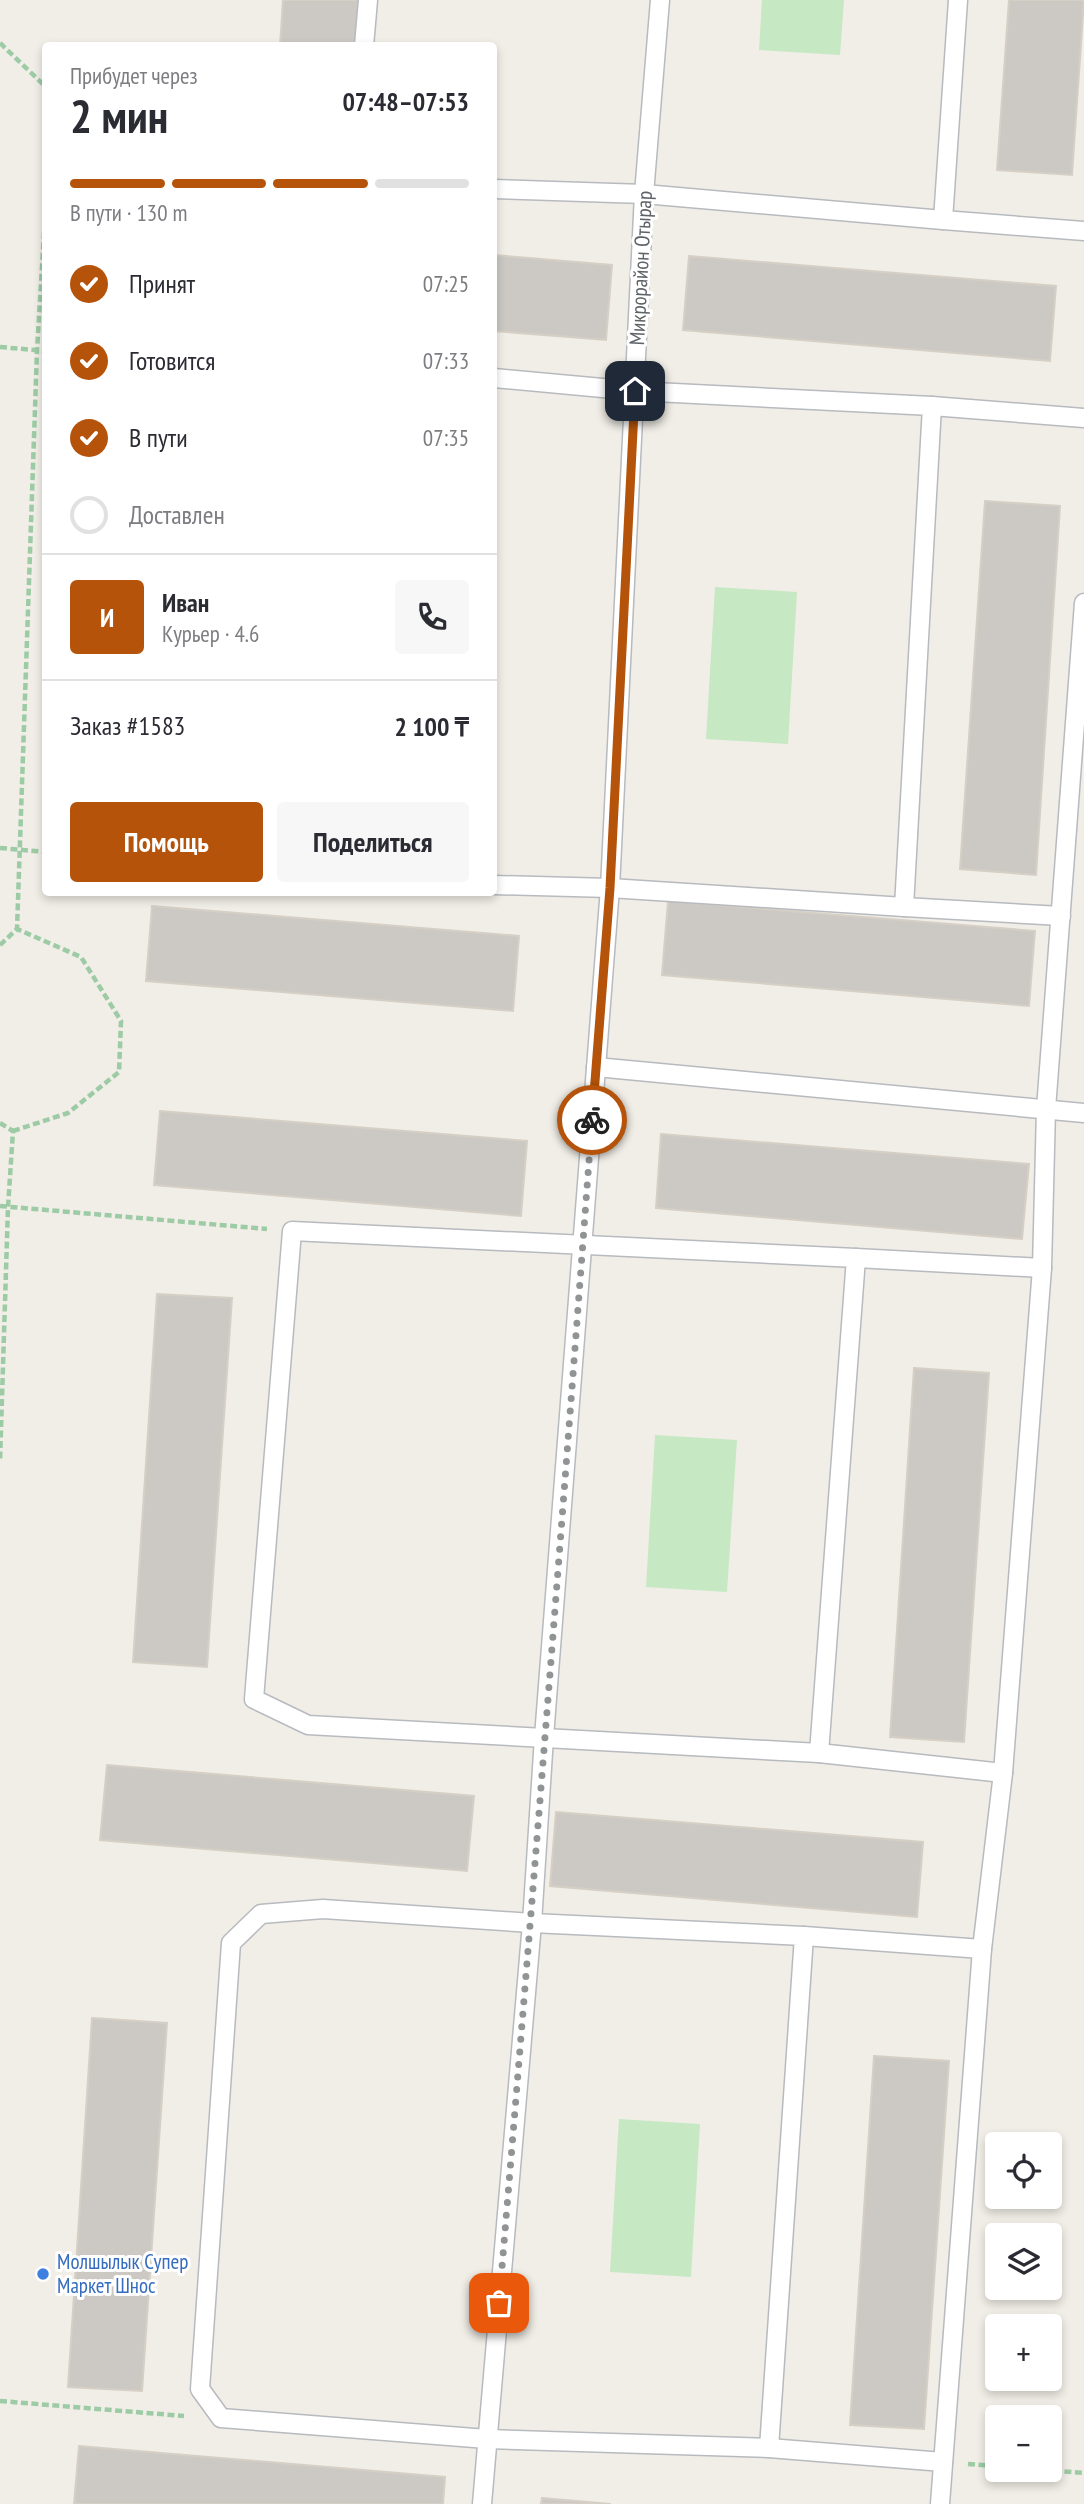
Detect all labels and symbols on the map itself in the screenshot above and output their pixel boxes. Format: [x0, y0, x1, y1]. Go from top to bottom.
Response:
street label: Микрорайон Отырар [623, 190, 658, 346]
pin [605, 361, 665, 421]
courier [557, 1085, 627, 1155]
place label: Молшылык Супер Маркет Шнос [57, 2248, 188, 2299]
marker: Молшылык Супер Маркет Шнос [35, 2266, 51, 2282]
pin [469, 2273, 529, 2333]

